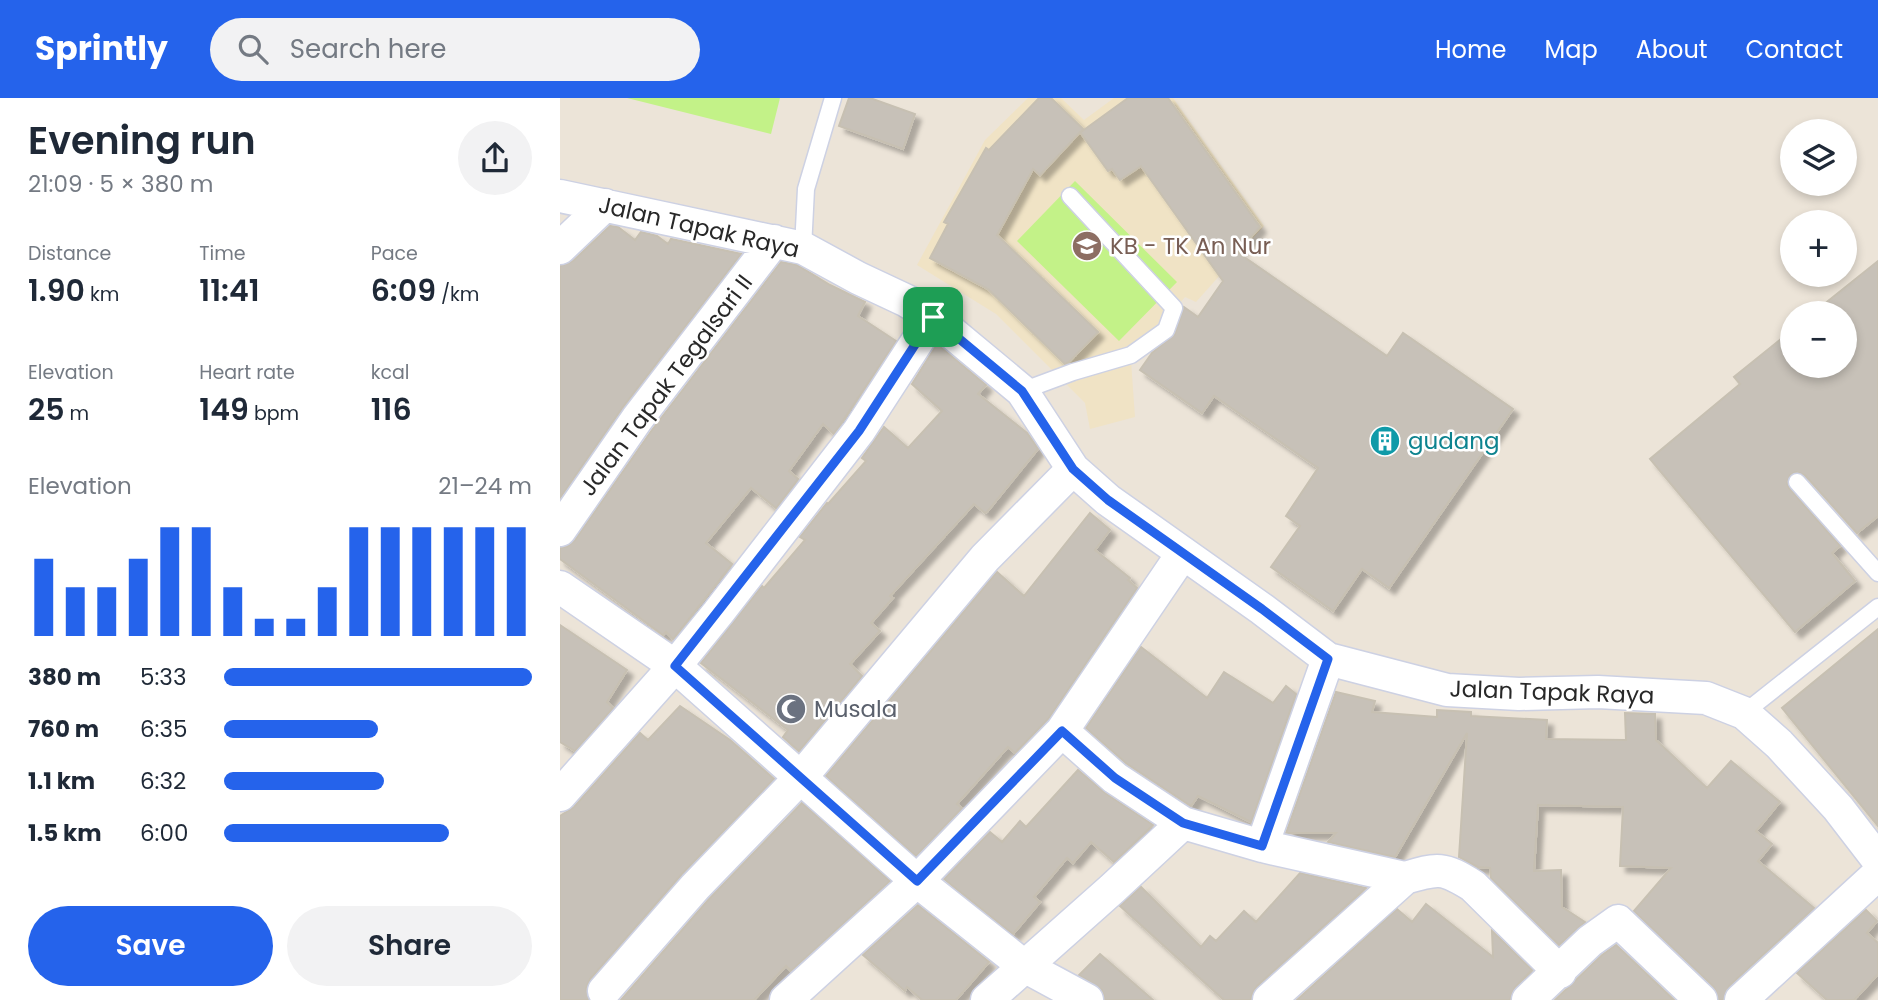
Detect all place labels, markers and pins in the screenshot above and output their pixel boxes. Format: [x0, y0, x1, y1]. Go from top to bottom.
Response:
school or university icon: KB - TK An Nur [1070, 229, 1104, 263]
place label: KB - TK An Nur [1110, 230, 1271, 262]
pin [903, 287, 963, 347]
building icon: gudang [1368, 424, 1402, 458]
place label: gudang [1408, 425, 1500, 457]
mosque icon: Musala [774, 692, 808, 726]
place label: Musala [814, 693, 897, 725]

